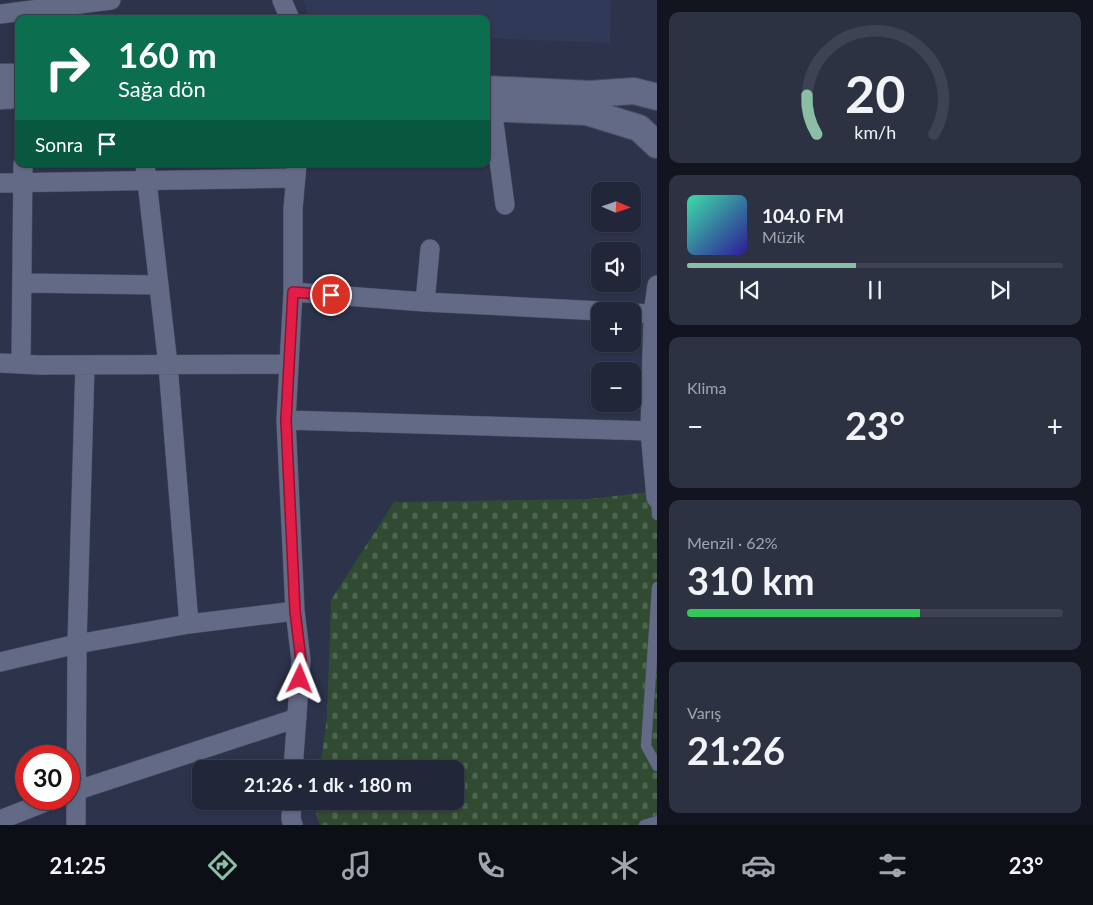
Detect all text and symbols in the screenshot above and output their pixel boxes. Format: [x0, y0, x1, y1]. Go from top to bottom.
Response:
text: 160 m [118, 33, 217, 75]
icon: right [35, 35, 100, 100]
text: 20 [845, 62, 905, 124]
text: Sağa dön [118, 75, 206, 102]
text: km/h [854, 121, 896, 143]
icon: arrive [93, 130, 121, 158]
text: Sonra [35, 133, 83, 156]
north arrow [591, 182, 641, 232]
map controls [591, 182, 641, 412]
text: 104.0 FM [762, 204, 844, 227]
text: Müzik [762, 227, 805, 246]
button: sound [591, 242, 641, 292]
pin [310, 274, 352, 316]
icon: previous [736, 276, 764, 304]
icon: pause [861, 276, 889, 304]
icon: next [986, 276, 1014, 304]
icon: arrive [317, 281, 345, 309]
button: + [591, 302, 641, 352]
button: − [591, 362, 641, 412]
text: Klima [687, 378, 726, 397]
text: 23° [845, 402, 905, 448]
text: − [687, 409, 703, 443]
text: + [1047, 409, 1063, 443]
text: Menzil · 62% [687, 533, 778, 552]
text: 310 km [687, 557, 815, 603]
position arrow [273, 652, 325, 704]
text: Varış [687, 703, 721, 722]
text: 21:26 [687, 727, 785, 773]
speed limit sign: 30 [15, 745, 80, 810]
text: 21:26 · 1 dk · 180 m [244, 773, 412, 796]
icon: directions [205, 848, 240, 883]
icon: music [339, 848, 374, 883]
icon: phone [473, 848, 508, 883]
icon: climate [607, 848, 642, 883]
icon: car [741, 848, 776, 883]
icon: filters [875, 848, 910, 883]
text: 21:25 [49, 852, 106, 879]
text: 23° [1009, 852, 1043, 879]

